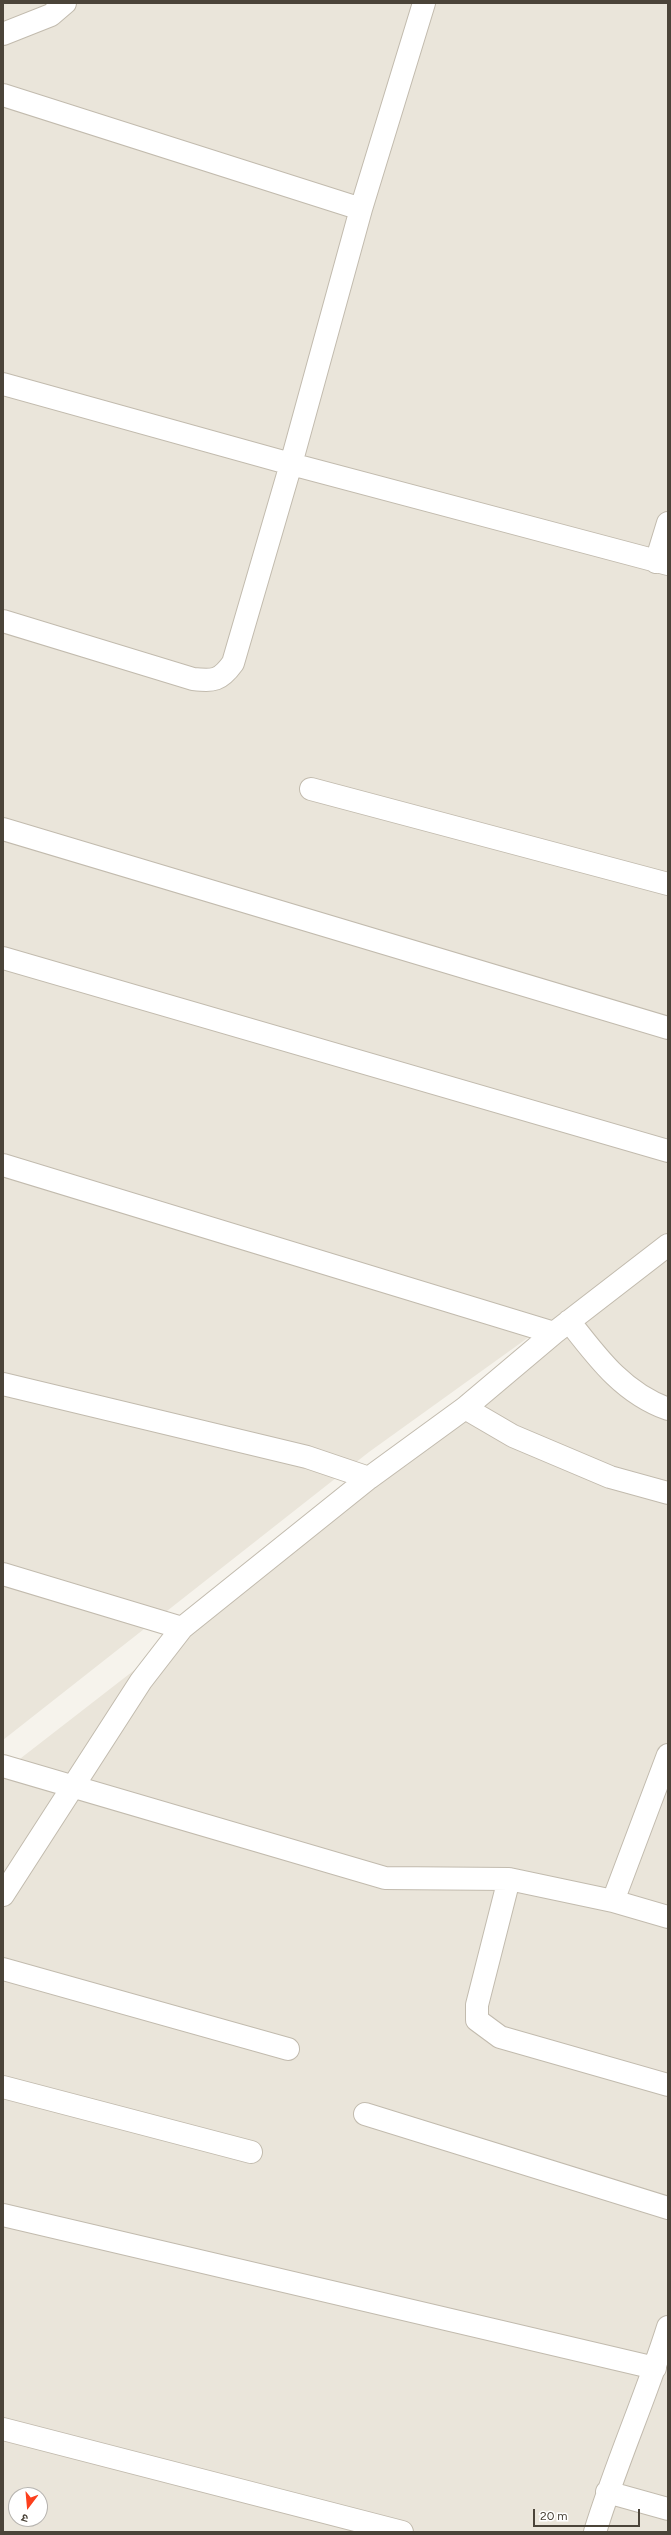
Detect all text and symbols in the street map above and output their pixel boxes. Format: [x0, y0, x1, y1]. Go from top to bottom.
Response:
north arrow [8, 2487, 48, 2527]
scale bar [535, 2501, 642, 2527]
text: 20 m [540, 2509, 568, 2523]
text: उ [20, 2511, 30, 2525]

